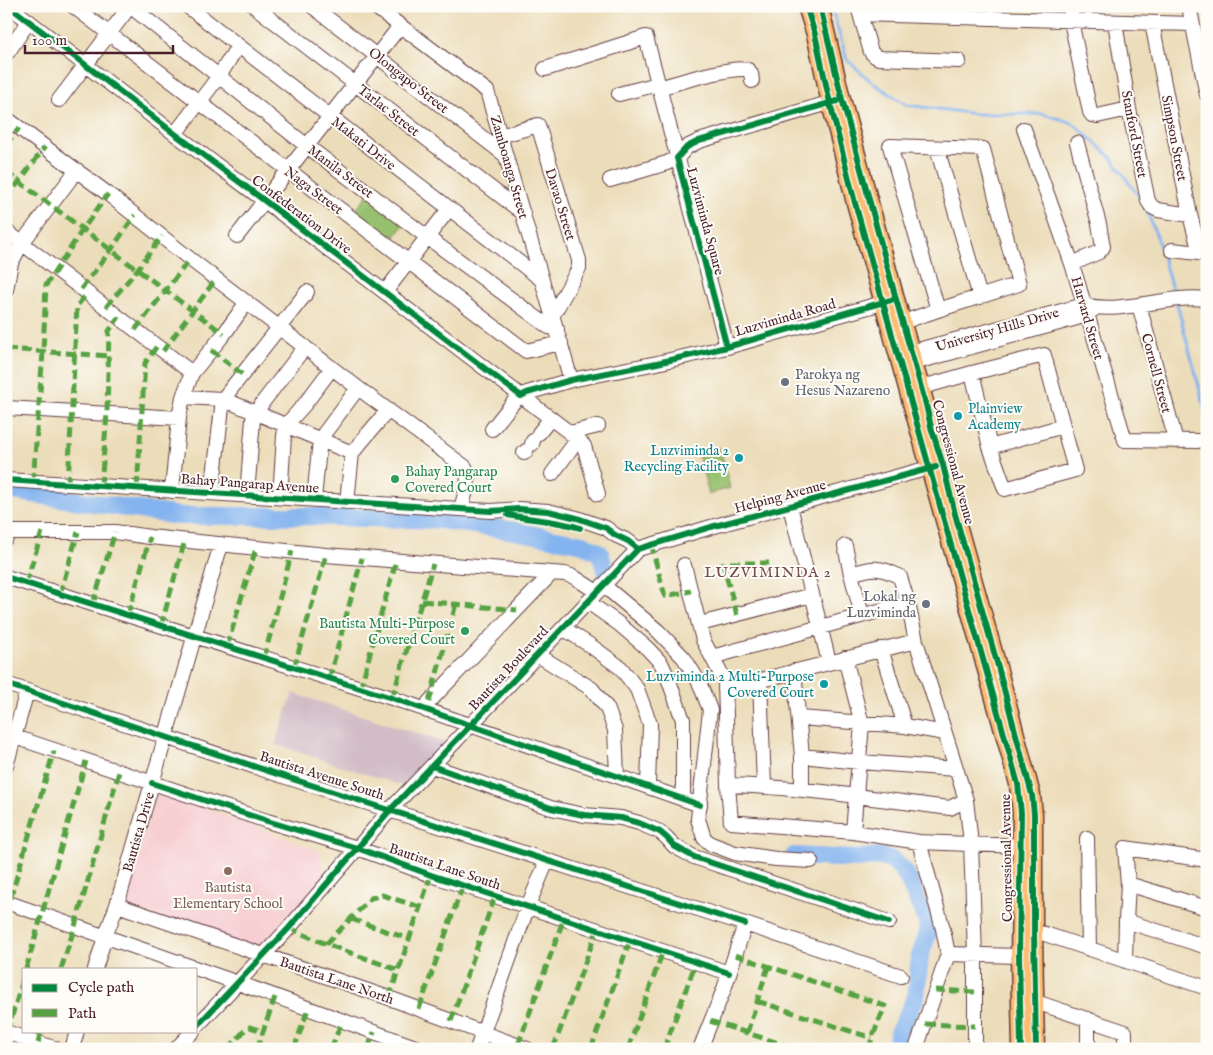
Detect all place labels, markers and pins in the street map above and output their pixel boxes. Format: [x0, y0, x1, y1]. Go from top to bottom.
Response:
place label: Parokya ng Hesus Nazareno [795, 366, 891, 400]
marker: Parokya ng Hesus Nazareno [779, 376, 791, 388]
place label: Plainview Academy [967, 400, 1023, 434]
marker: Plainview Academy [952, 410, 964, 422]
place label: Luzviminda 2 Recycling Facility [624, 442, 729, 476]
marker: Luzviminda 2 Recycling Facility [733, 452, 745, 464]
place label: Bahay Pangarap Covered Court [405, 463, 498, 497]
marker: Bahay Pangarap Covered Court [389, 473, 401, 485]
place label: Lokal ng Luzviminda [847, 588, 917, 622]
marker: Lokal ng Luzviminda [920, 598, 932, 610]
place label: Bautista Multi-Purpose Covered Court [319, 615, 456, 649]
marker: Bautista Multi-Purpose Covered Court [459, 625, 471, 637]
place label: Luzviminda 2 Multi-Purpose Covered Court [646, 668, 815, 702]
marker: Luzviminda 2 Multi-Purpose Covered Court [818, 678, 830, 690]
marker: Bautista Elementary School [222, 865, 234, 877]
place label: Bautista Elementary School [173, 879, 283, 913]

